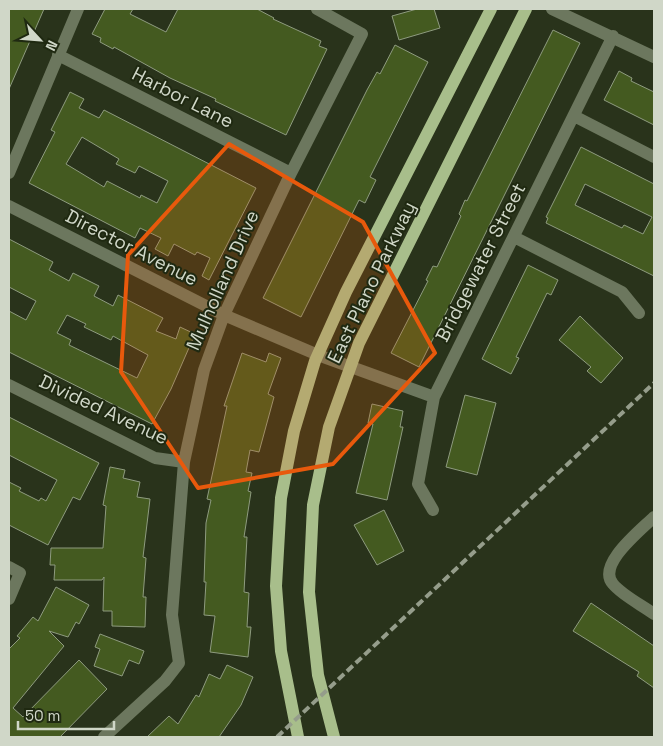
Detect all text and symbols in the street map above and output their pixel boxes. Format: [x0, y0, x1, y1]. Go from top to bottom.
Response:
north arrow [15, 15, 65, 65]
text: N [42, 38, 62, 54]
street label: Harbor Lane [128, 61, 238, 134]
street label: Bridgewater Street [430, 179, 531, 346]
street label: East Plano Parkway [321, 197, 422, 367]
street label: Director Avenue [61, 203, 202, 292]
street label: Mulholland Drive [180, 206, 265, 354]
street label: Divided Avenue [35, 369, 172, 450]
scale bar [18, 698, 114, 730]
text: 50 m [25, 706, 60, 725]

